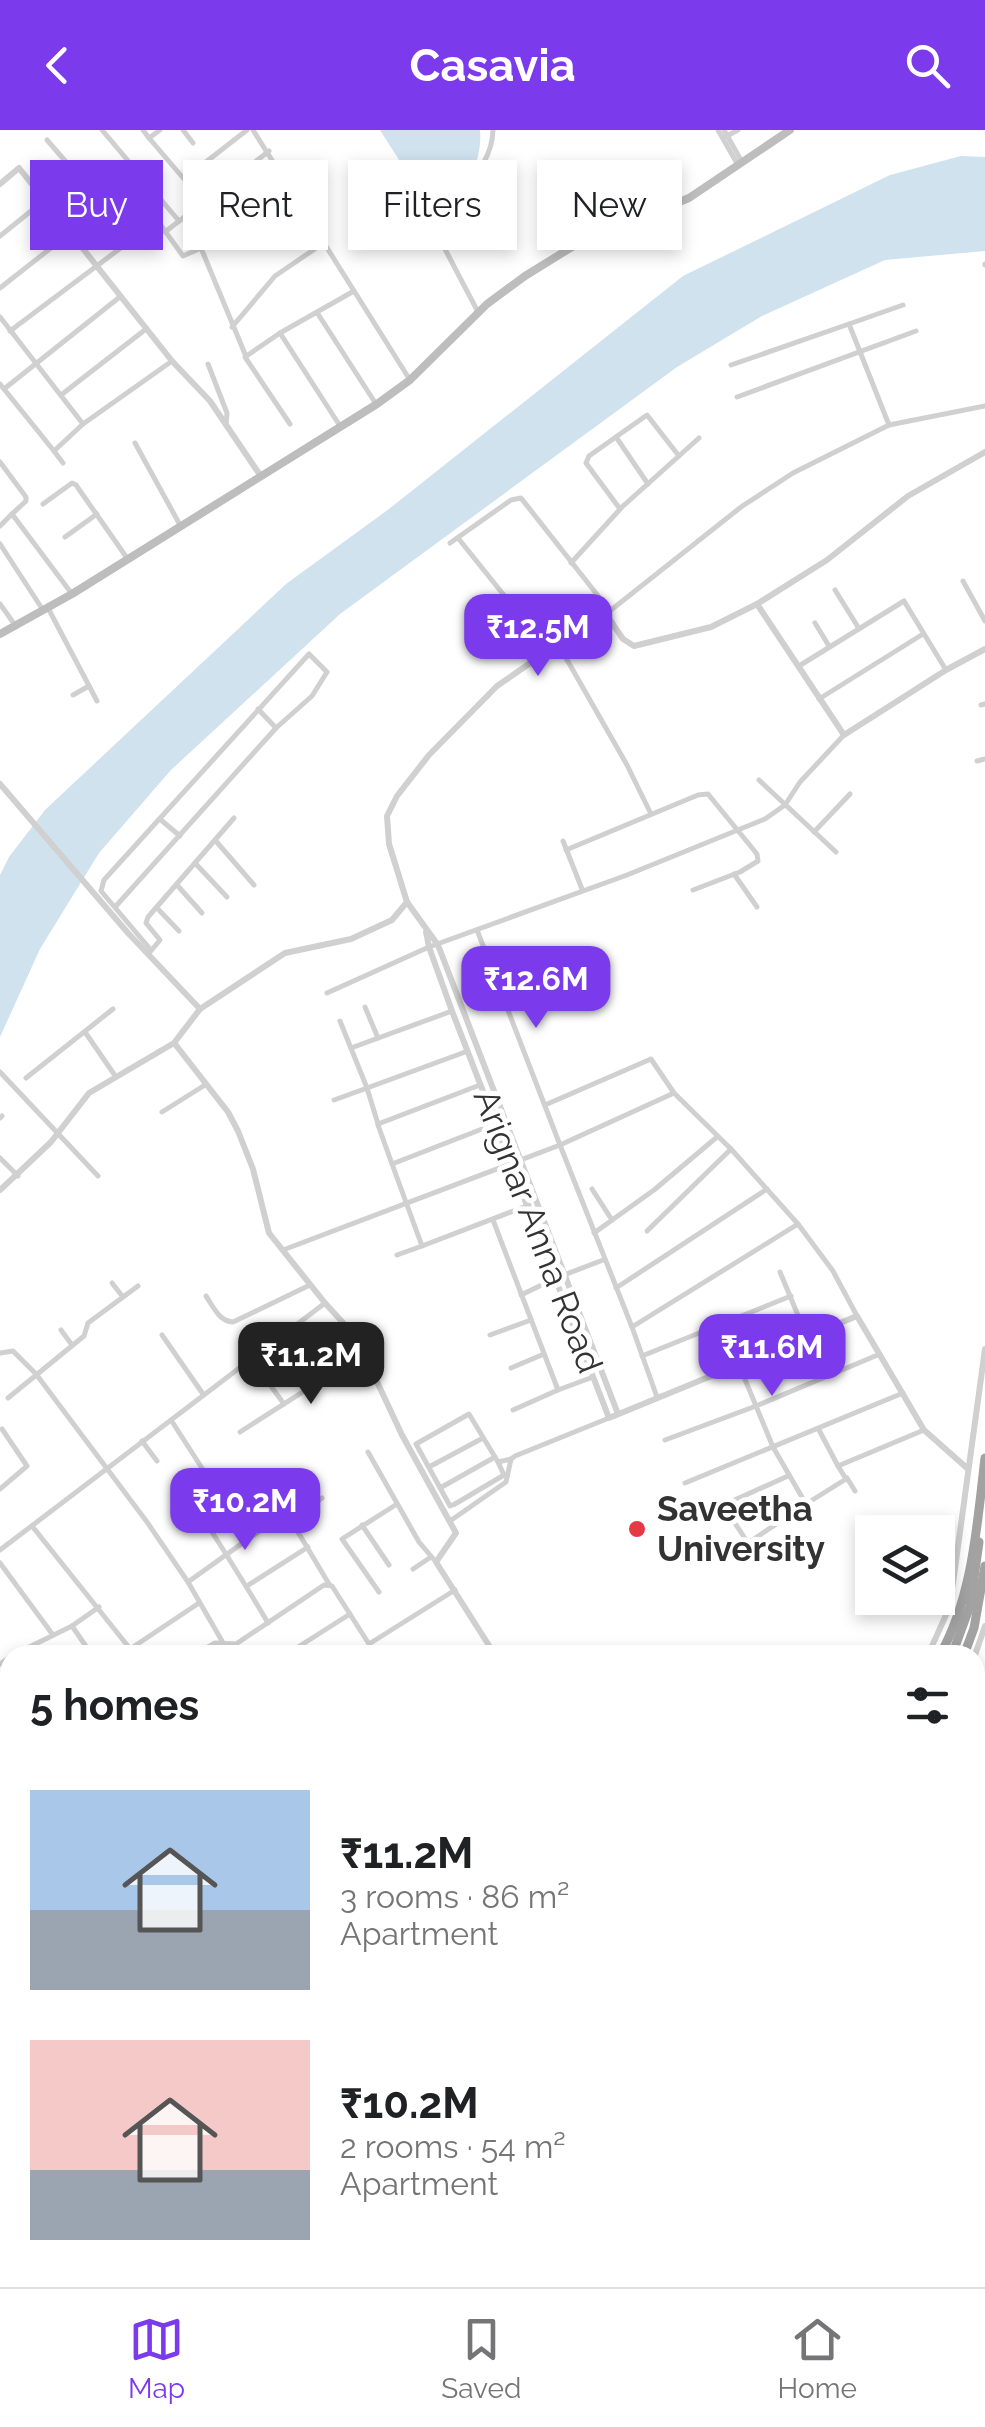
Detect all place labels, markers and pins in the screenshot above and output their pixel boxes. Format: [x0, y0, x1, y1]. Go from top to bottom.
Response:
pin: ₹12.5M [457, 594, 619, 679]
pin: ₹12.6M [455, 946, 617, 1031]
pin: ₹11.6M [691, 1314, 853, 1399]
pin: ₹11.2M [230, 1322, 392, 1407]
pin: ₹10.2M [164, 1468, 326, 1553]
place label: Saveetha University [657, 1488, 825, 1569]
marker: Saveetha University [626, 1518, 648, 1540]

